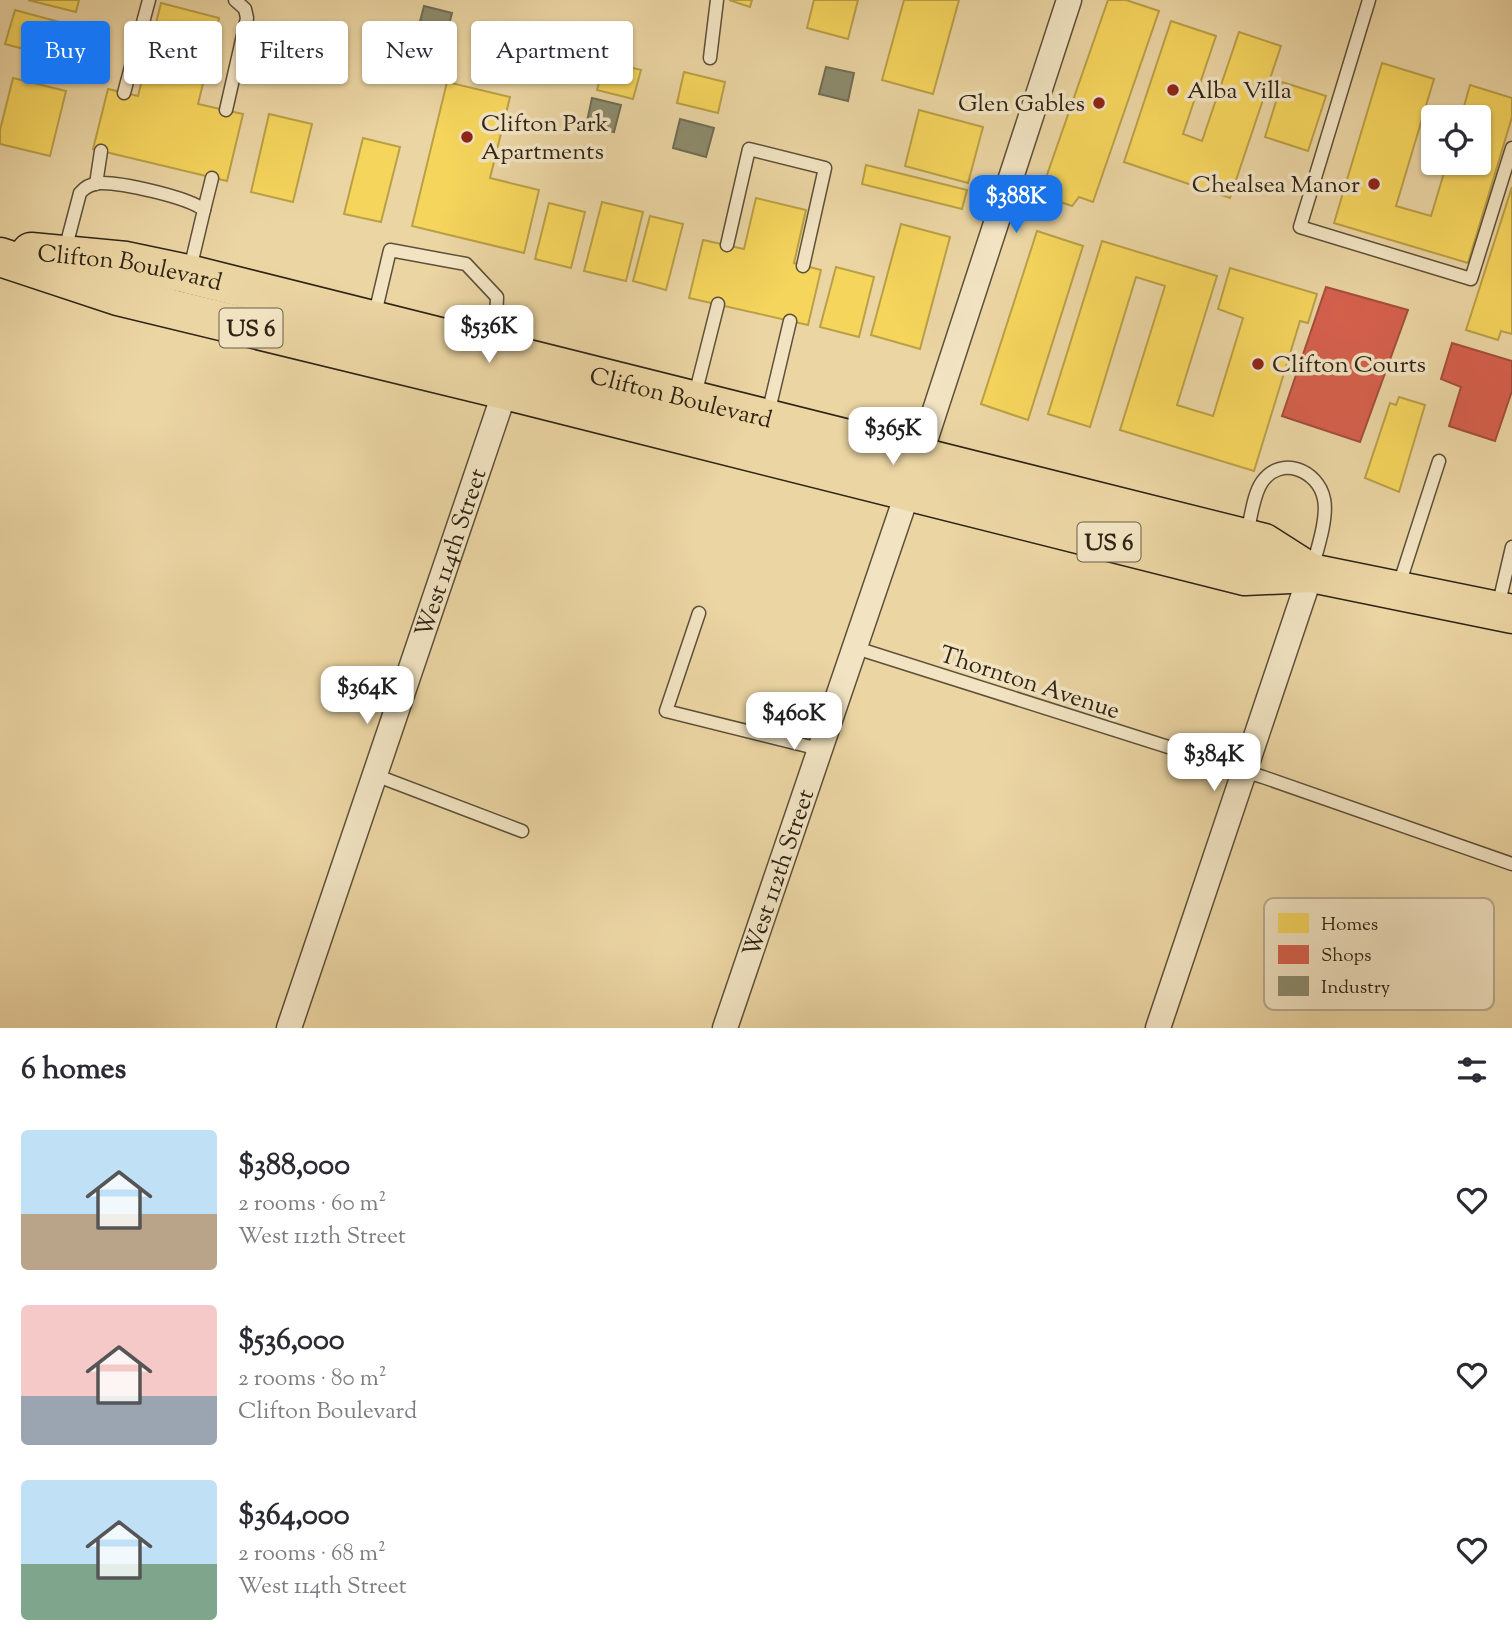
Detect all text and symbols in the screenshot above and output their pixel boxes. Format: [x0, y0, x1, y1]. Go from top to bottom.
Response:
chip: Buy [21, 21, 110, 84]
chip: Rent [124, 21, 222, 84]
chip: Filters [236, 21, 348, 84]
chip: New [362, 21, 457, 84]
chip: Apartment [471, 21, 633, 84]
place label: Alba Villa [1187, 75, 1292, 109]
marker: Alba Villa [1165, 82, 1181, 98]
place label: Glen Gables [958, 88, 1085, 122]
marker: Glen Gables [1091, 95, 1107, 111]
map controls [1421, 105, 1491, 175]
button: locate [1421, 105, 1491, 175]
place label: Clifton Park Apartments [481, 108, 609, 170]
marker: Clifton Park Apartments [459, 129, 475, 145]
place label: Chealsea Manor [1192, 169, 1360, 203]
pin: $388K [967, 176, 1065, 235]
marker: Chealsea Manor [1366, 176, 1382, 192]
text: $388K [985, 181, 1047, 214]
street label: Clifton Boulevard [36, 238, 226, 301]
pin: $536K [440, 306, 538, 365]
road number: US 6 [219, 308, 282, 348]
text: $536K [460, 311, 518, 344]
place label: Clifton Courts [1272, 349, 1426, 383]
marker: Clifton Courts [1250, 356, 1266, 372]
street label: Clifton Boulevard [586, 360, 776, 438]
pin: $365K [844, 407, 942, 467]
text: $365K [864, 413, 922, 446]
street label: West 114th Street [408, 464, 496, 642]
road number: US 6 [1078, 522, 1140, 562]
street label: Thornton Avenue [935, 639, 1124, 729]
pin: $364K [318, 666, 416, 726]
text: $364K [337, 672, 397, 705]
pin: $460K [745, 692, 843, 752]
text: $460K [762, 698, 826, 731]
pin: $384K [1165, 734, 1263, 793]
text: $384K [1183, 739, 1245, 772]
street label: West 112th Street [735, 785, 824, 962]
legend [1264, 898, 1494, 1010]
text: Homes [1321, 912, 1378, 939]
text: Shops [1321, 943, 1372, 970]
text: Industry [1321, 975, 1391, 1002]
text: 6 homes [21, 1049, 126, 1092]
icon: filters [1453, 1051, 1491, 1089]
text: $388,000 [238, 1145, 350, 1188]
icon: home [77, 1158, 161, 1242]
icon: heart [1453, 1181, 1491, 1219]
text: 2 rooms · 60 m² [238, 1188, 386, 1221]
text: West 112th Street [238, 1221, 406, 1254]
text: $536,000 [238, 1320, 345, 1363]
icon: home [77, 1333, 161, 1417]
icon: heart [1453, 1356, 1491, 1394]
text: 2 rooms · 80 m² [238, 1363, 386, 1396]
text: Clifton Boulevard [238, 1396, 417, 1429]
text: $364,000 [238, 1495, 350, 1538]
icon: home [77, 1508, 161, 1592]
icon: heart [1453, 1531, 1491, 1569]
text: 2 rooms · 68 m² [238, 1538, 386, 1571]
text: West 114th Street [238, 1571, 407, 1604]

